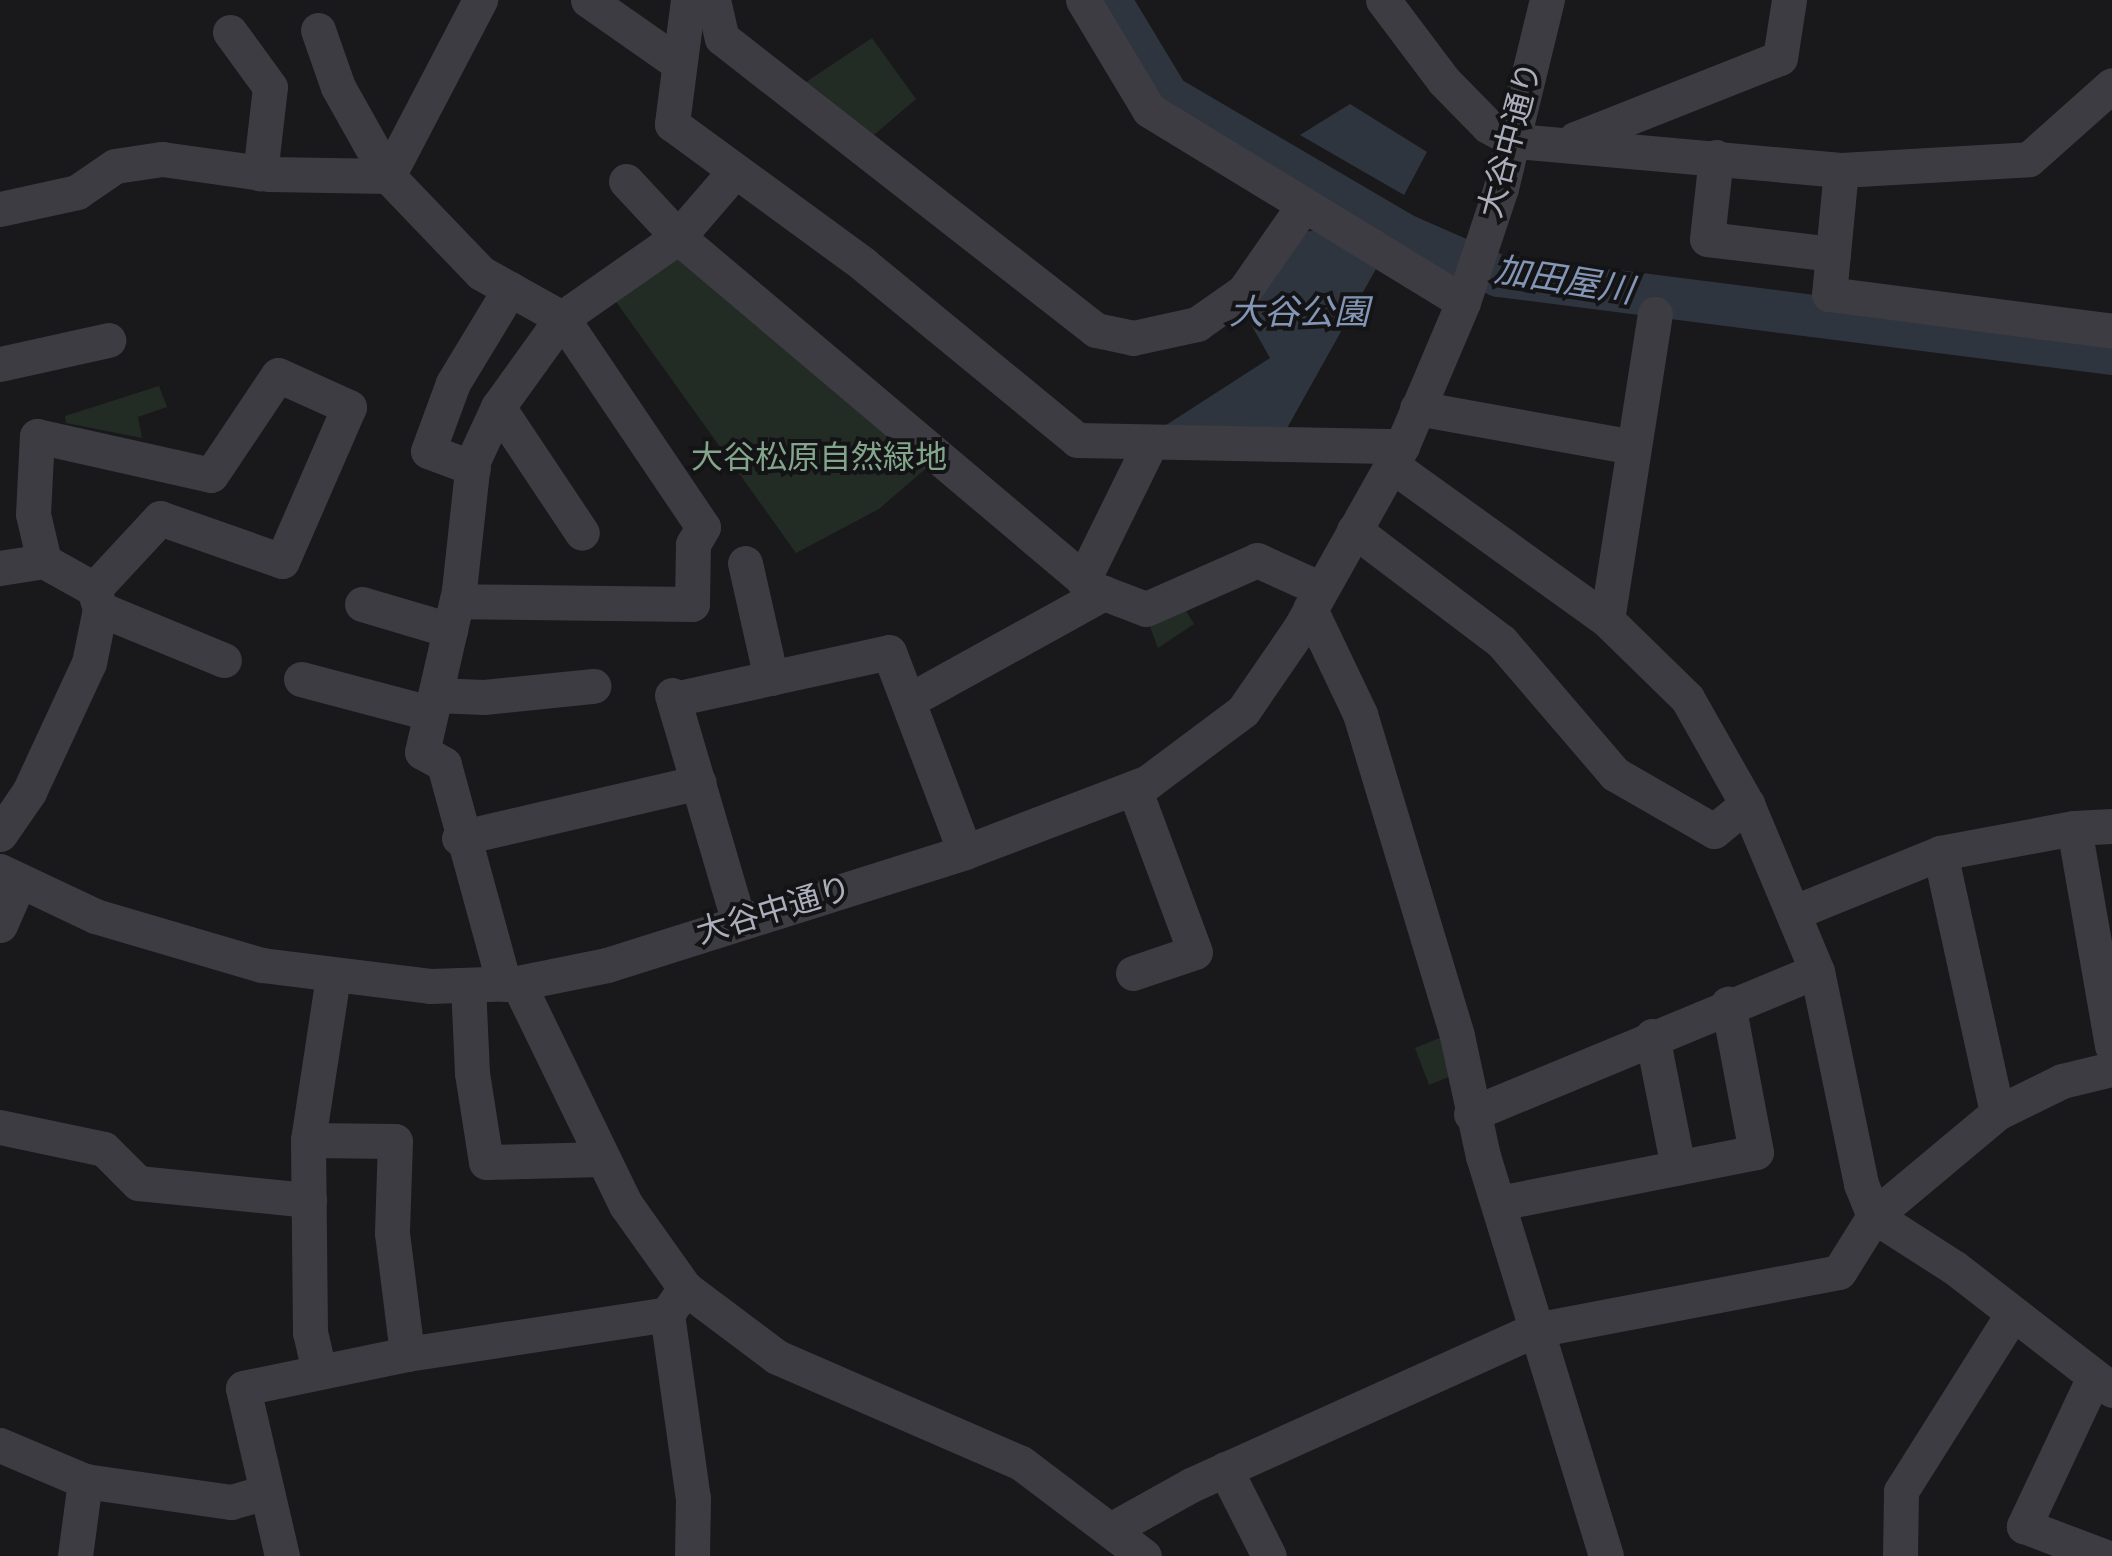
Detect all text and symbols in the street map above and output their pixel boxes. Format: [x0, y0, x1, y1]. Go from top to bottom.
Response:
street label: 大谷中通り [1472, 58, 1550, 222]
water label: 加田屋川 [1492, 249, 1636, 313]
water label: 大谷公園 [1229, 292, 1369, 334]
park label: 大谷松原自然緑地 [691, 439, 947, 477]
street label: 大谷中通り [692, 869, 856, 953]

